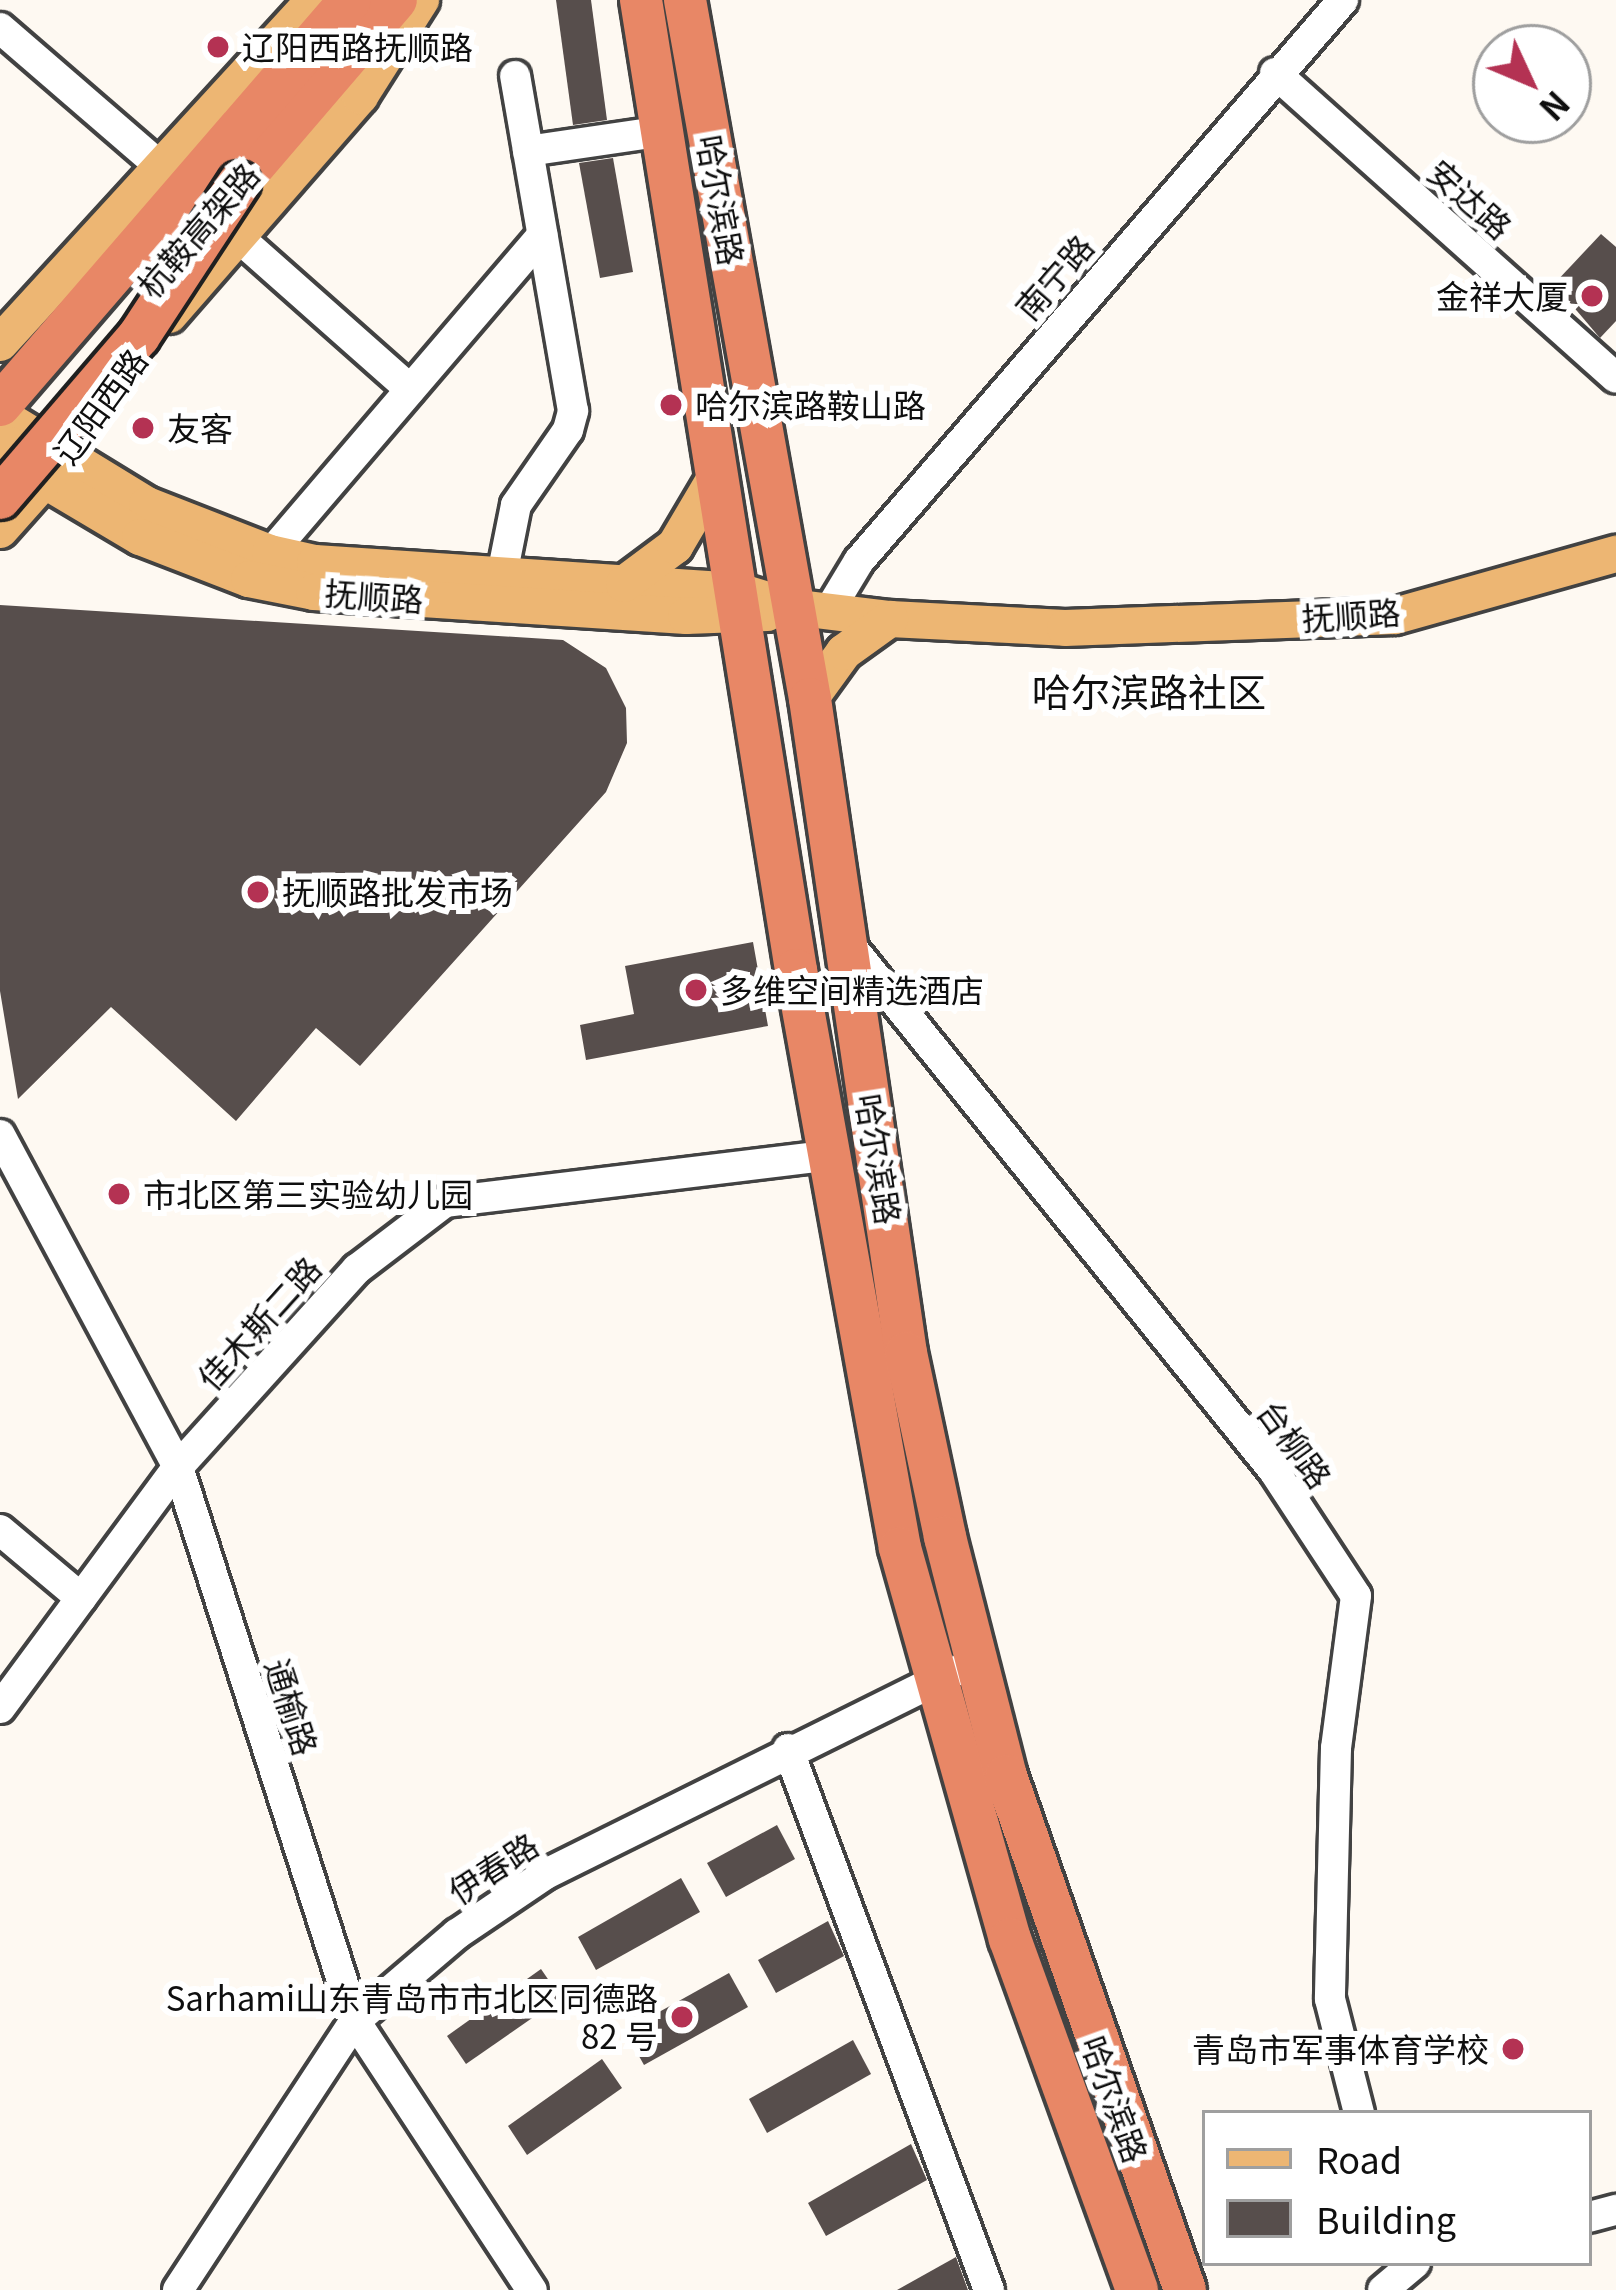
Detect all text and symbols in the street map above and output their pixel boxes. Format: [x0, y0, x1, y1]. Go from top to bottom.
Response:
north arrow [1472, 24, 1592, 144]
place label: 辽阳西路抚顺路 [242, 27, 473, 67]
marker: 辽阳西路抚顺路 [205, 34, 231, 60]
text: N [1530, 81, 1582, 132]
street label: 哈尔滨路 [690, 132, 752, 268]
street label: 安达路 [1420, 151, 1520, 247]
street label: 杭鞍高架路 [129, 155, 267, 305]
street label: 南宁路 [1007, 227, 1101, 327]
place label: 金祥大厦 [1436, 276, 1568, 316]
marker: 金祥大厦 [1579, 283, 1605, 309]
street label: 辽阳西路 [45, 341, 155, 471]
place label: 哈尔滨路鞍山路 [695, 385, 926, 425]
marker: 哈尔滨路鞍山路 [658, 392, 684, 418]
place label: 友客 [167, 408, 233, 448]
marker: 友客 [130, 415, 156, 441]
street label: 抚顺路 [323, 573, 425, 619]
street label: 抚顺路 [1300, 592, 1402, 638]
district label: 哈尔滨路社区 [1032, 667, 1266, 713]
place label: 抚顺路批发市场 [282, 872, 513, 912]
marker: 抚顺路批发市场 [245, 879, 271, 905]
place label: 多维空间精选酒店 [720, 970, 984, 1010]
marker: 多维空间精选酒店 [683, 977, 709, 1003]
street label: 哈尔滨路 [849, 1091, 909, 1227]
place label: 市北区第三实验幼儿园 [143, 1174, 473, 1214]
marker: 市北区第三实验幼儿园 [106, 1181, 132, 1207]
street label: 佳木斯二路 [189, 1248, 329, 1398]
street label: 台柳路 [1250, 1392, 1340, 1496]
street label: 通榆路 [258, 1654, 326, 1760]
street label: 伊春路 [441, 1824, 545, 1912]
place label: Sarhami山东青岛市市北区同德路 82 号 [166, 1978, 658, 2056]
marker: Sarhami山东青岛市市北区同德路 82 号 [669, 2004, 695, 2030]
place label: 青岛市军事体育学校 [1192, 2029, 1489, 2069]
street label: 哈尔滨路 [1074, 2030, 1156, 2168]
marker: 青岛市军事体育学校 [1500, 2036, 1526, 2062]
legend [1202, 2110, 1592, 2266]
text: Road [1316, 2132, 1402, 2184]
text: Building [1316, 2192, 1456, 2244]

